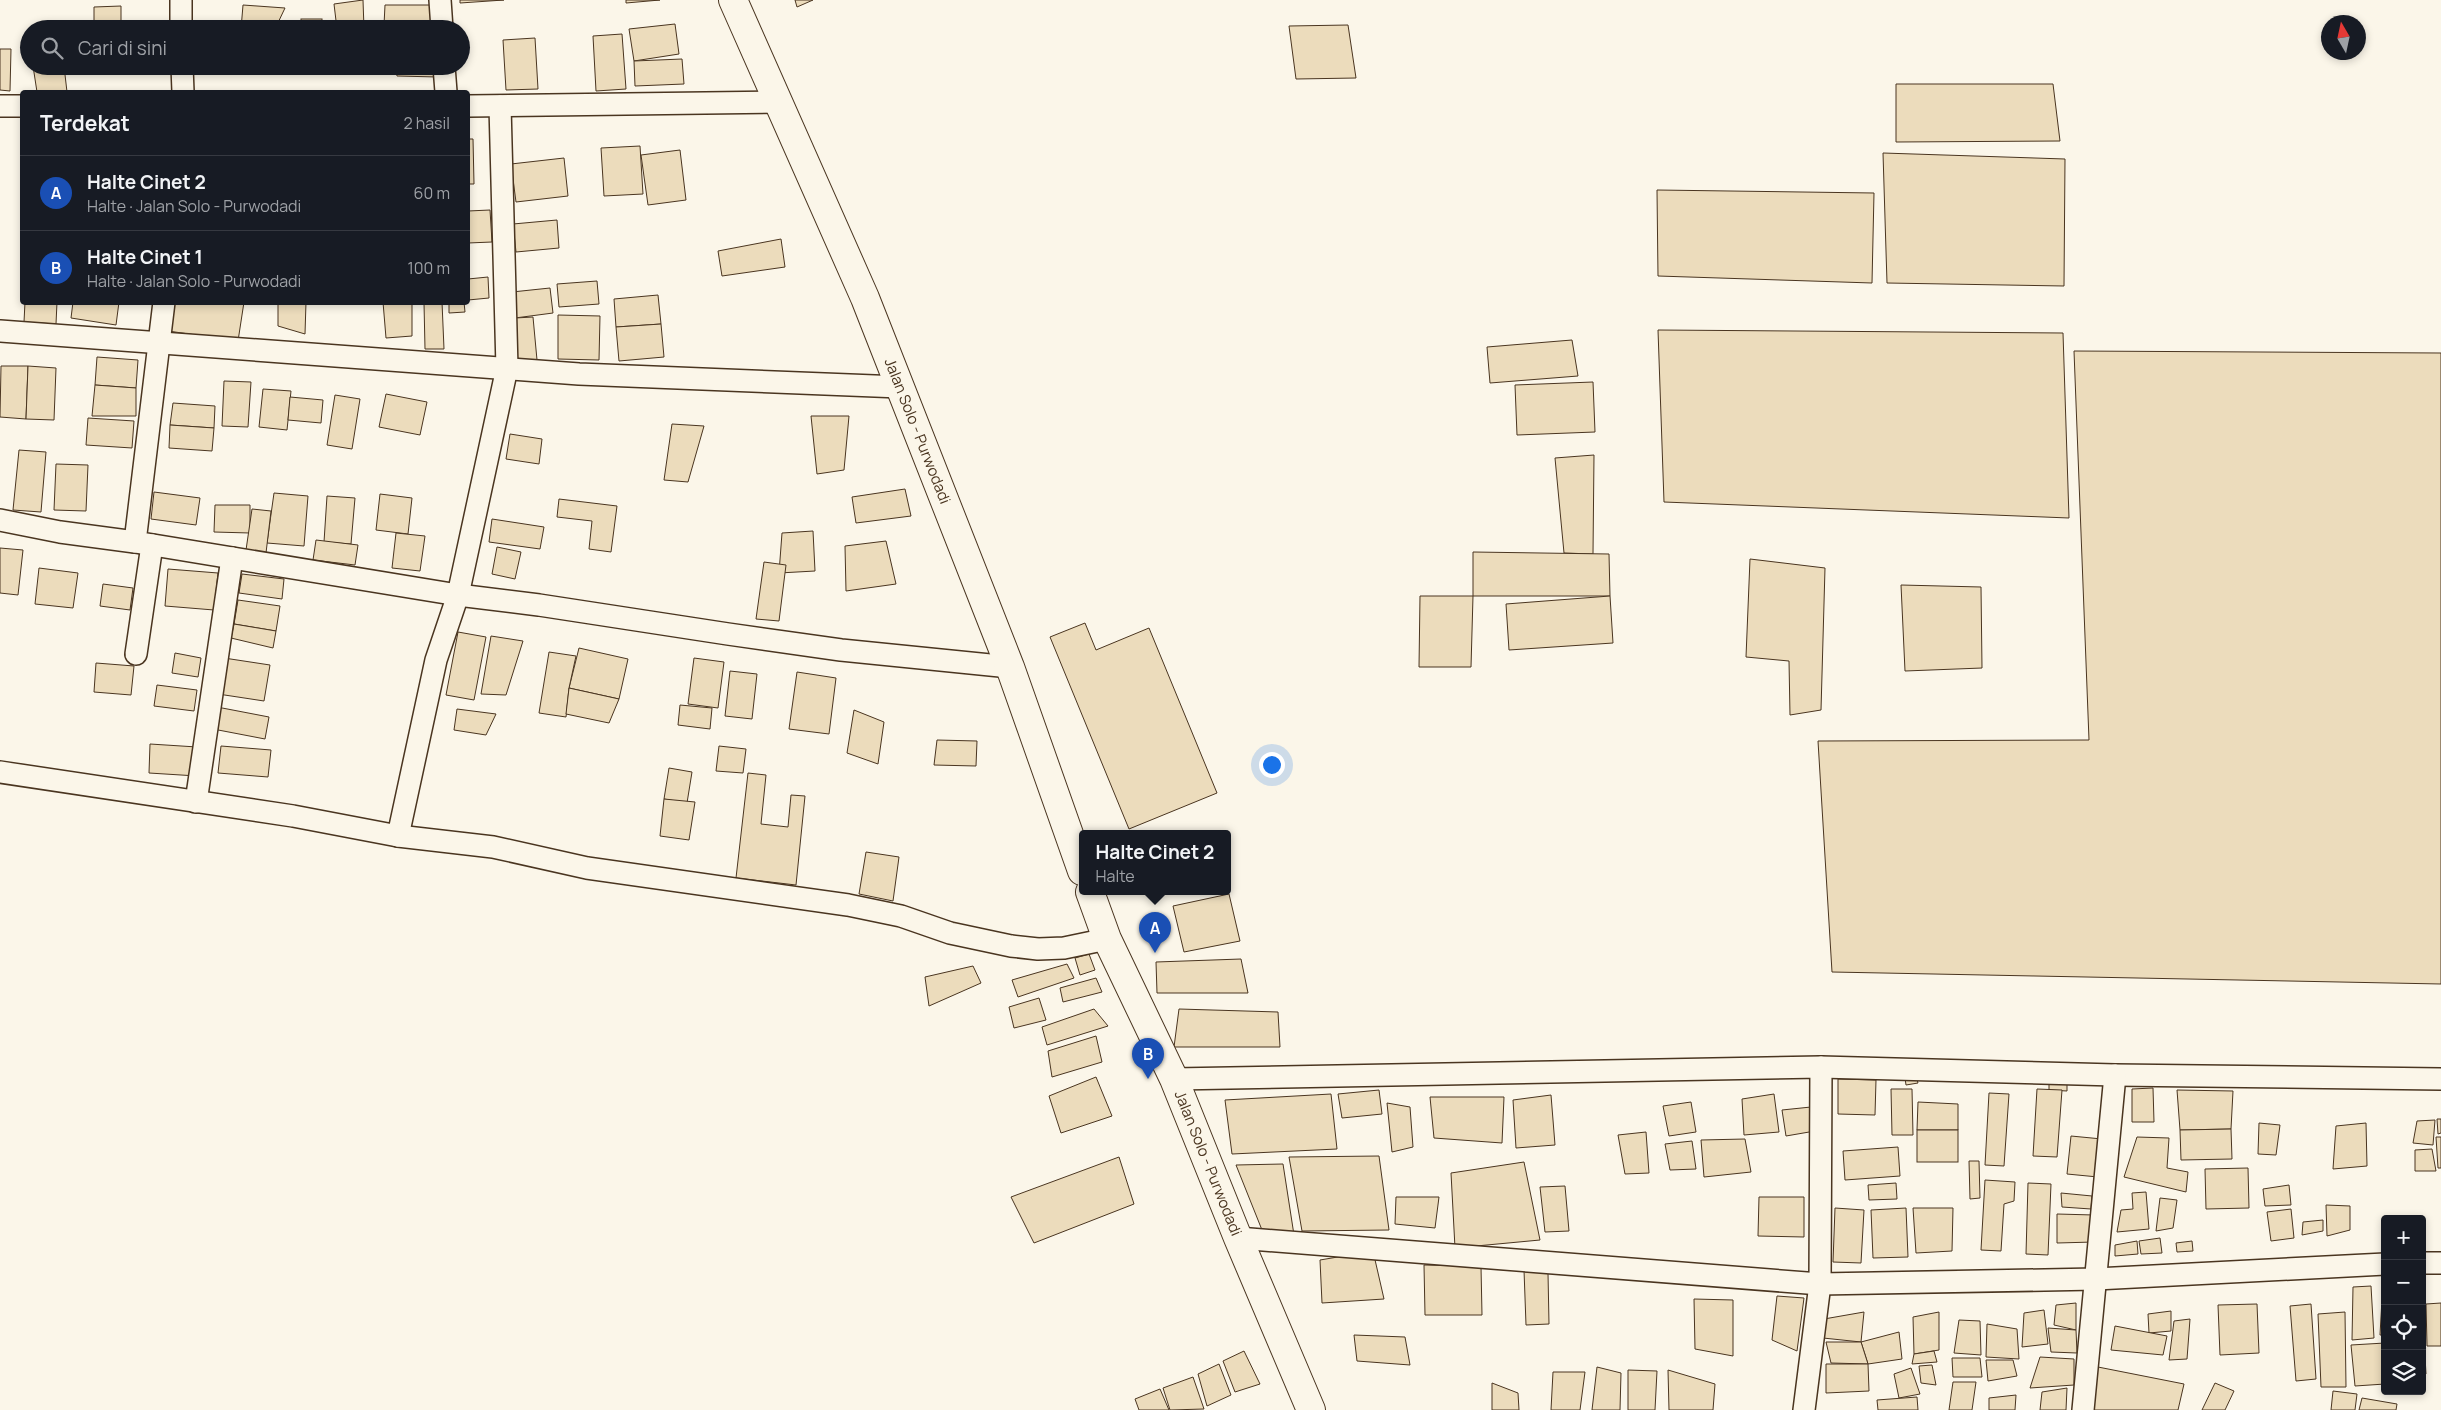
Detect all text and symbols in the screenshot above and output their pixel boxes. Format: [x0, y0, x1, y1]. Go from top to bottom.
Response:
north arrow [2321, 15, 2366, 60]
search box [20, 20, 470, 75]
icon: search [38, 34, 66, 62]
text: Cari di sini [78, 35, 167, 61]
text: Terdekat [40, 109, 130, 137]
text: 2 hasil [403, 112, 450, 134]
text: Halte Cinet 2 [87, 169, 206, 195]
text: A [51, 182, 61, 204]
text: 60 m [414, 182, 450, 204]
text: Halte · Jalan Solo - Purwodadi [87, 195, 301, 217]
text: Halte Cinet 1 [87, 244, 203, 270]
text: B [51, 257, 61, 279]
text: 100 m [407, 257, 450, 279]
text: Halte · Jalan Solo - Purwodadi [87, 270, 301, 292]
street label: Jalan Solo - Purwodadi [880, 355, 956, 507]
your location [1259, 752, 1285, 778]
popup [1079, 830, 1231, 895]
text: Halte Cinet 2 [1096, 839, 1214, 865]
text: Halte [1096, 865, 1135, 887]
pin: A [1139, 912, 1171, 953]
pin: B [1132, 1038, 1164, 1079]
street label: Jalan Solo - Purwodadi [1170, 1087, 1247, 1239]
map controls [2381, 1215, 2426, 1395]
button: + [2381, 1215, 2426, 1260]
button: − [2381, 1260, 2426, 1305]
button: locate [2381, 1305, 2426, 1350]
button: layers [2381, 1350, 2426, 1395]

